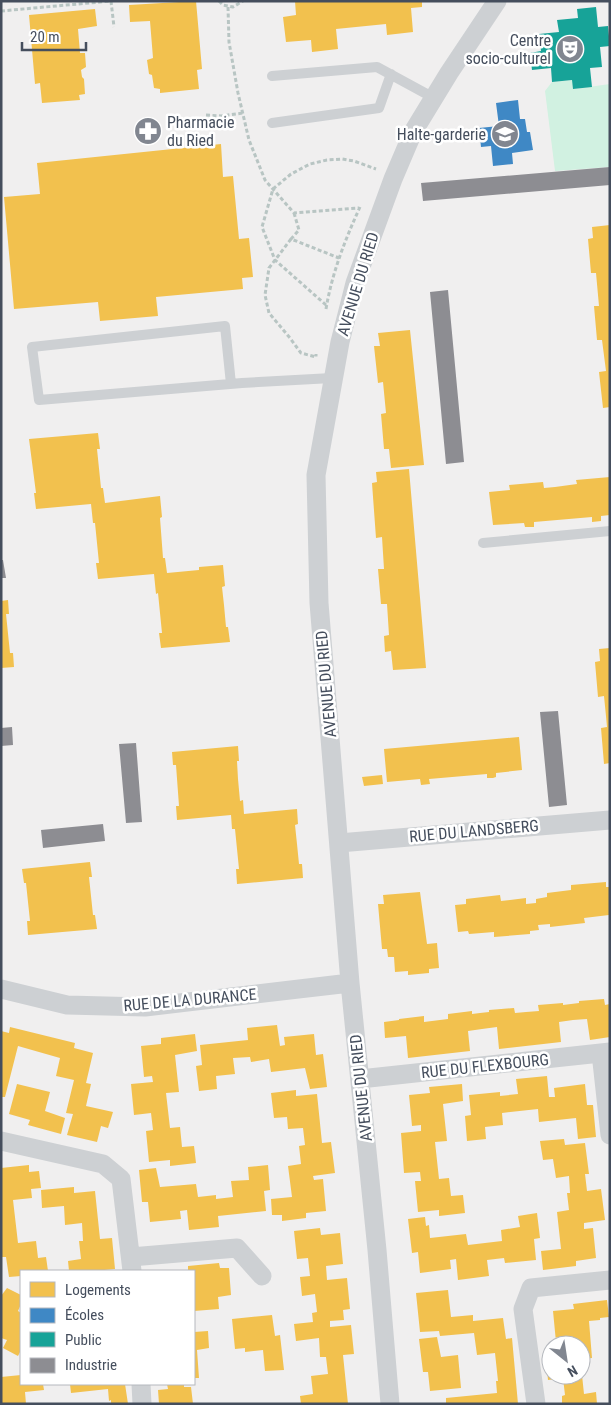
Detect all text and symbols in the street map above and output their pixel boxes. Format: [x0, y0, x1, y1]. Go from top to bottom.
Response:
scale bar [22, 20, 86, 52]
text: 20 m [30, 28, 60, 46]
place label: Centre socio-culturel [465, 31, 551, 68]
theatre icon: Centre socio-culturel [555, 34, 585, 64]
place label: Pharmacie du Ried [167, 113, 234, 150]
pharmacy icon: Pharmacie du Ried [133, 116, 163, 146]
school or university icon: Halte-garderie [490, 119, 520, 149]
place label: Halte-garderie [397, 125, 486, 144]
street label: AVENUE DU RIED [333, 230, 383, 338]
street label: AVENUE DU RIED [312, 630, 340, 738]
street label: RUE DU LANDSBERG [408, 816, 540, 846]
street label: RUE DE LA DURANCE [123, 985, 257, 1015]
street label: AVENUE DU RIED [346, 1034, 376, 1142]
street label: RUE DU FLEXBOURG [420, 1050, 550, 1082]
legend [20, 1270, 195, 1385]
text: Logements [65, 1281, 131, 1299]
text: Écoles [65, 1306, 104, 1324]
text: Public [65, 1331, 102, 1349]
north arrow [541, 1335, 591, 1385]
text: Industrie [65, 1356, 117, 1374]
text: N [565, 1362, 580, 1380]

